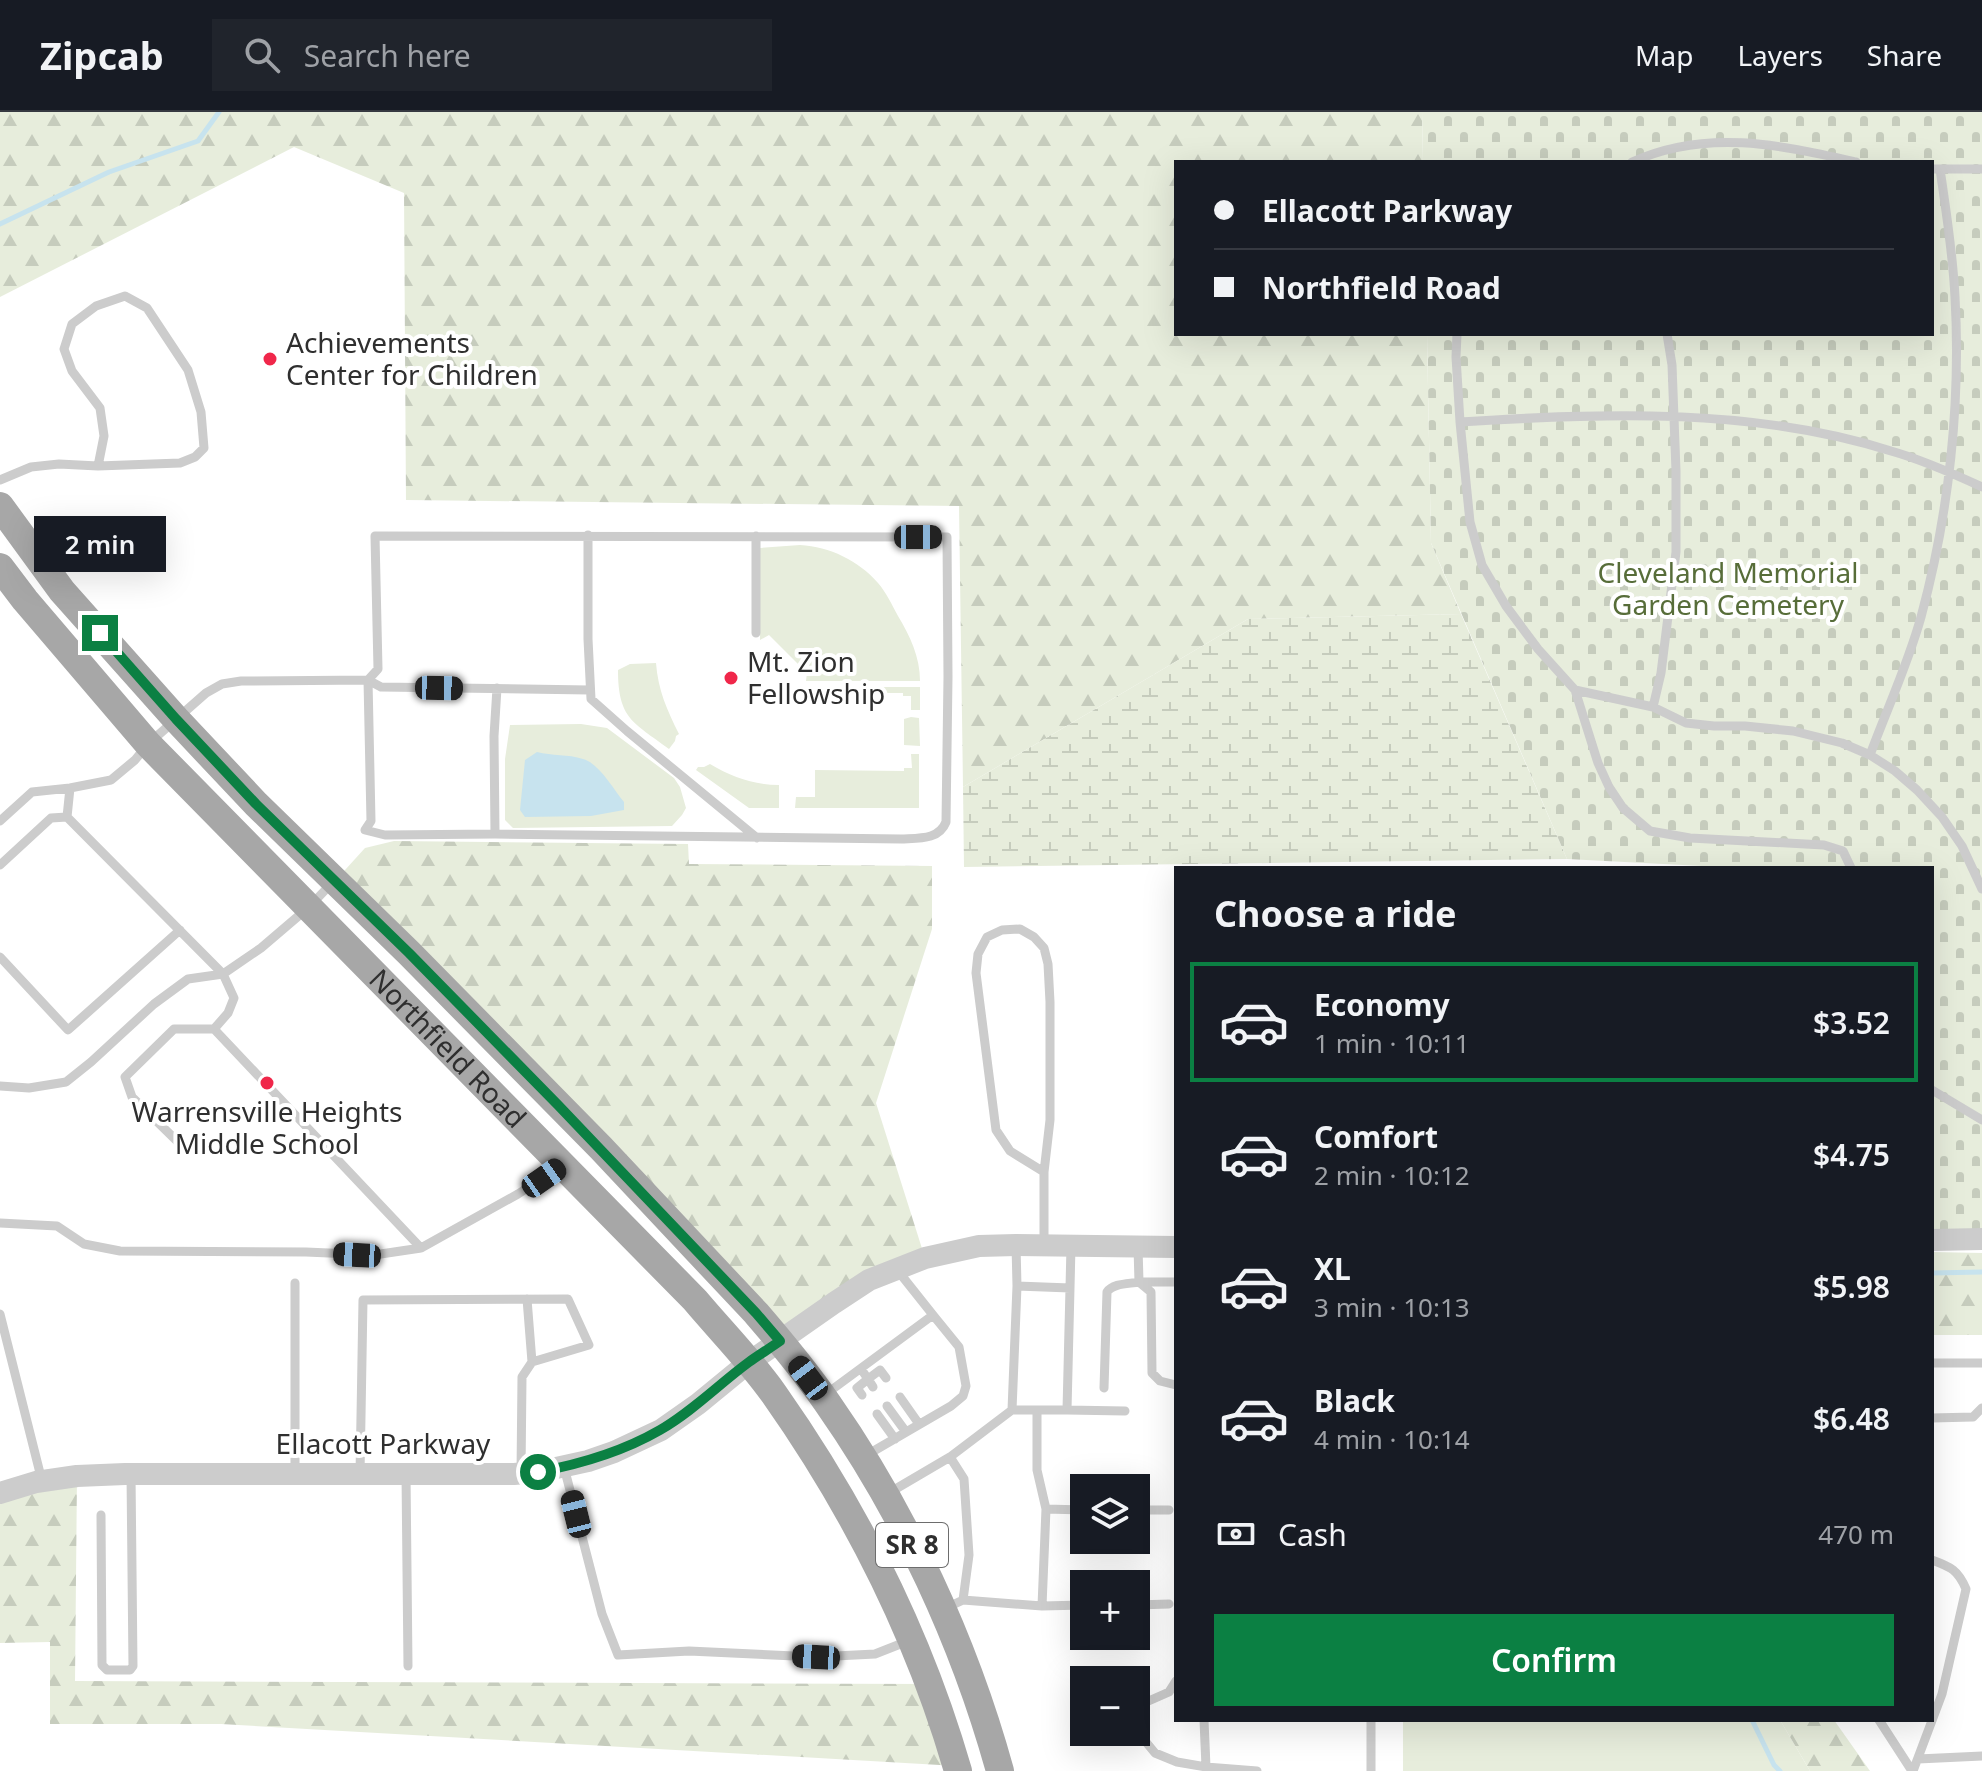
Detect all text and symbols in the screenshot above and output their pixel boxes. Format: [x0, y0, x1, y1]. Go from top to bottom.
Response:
search box [212, 19, 772, 91]
text: Zipcab [40, 29, 164, 81]
icon: search [240, 33, 284, 77]
text: Search here [304, 35, 471, 76]
text: Map [1635, 36, 1693, 74]
text: Layers [1737, 36, 1823, 74]
text: Share [1867, 36, 1942, 74]
text: Ellacott Parkway [1262, 190, 1512, 231]
text: Northfield Road [1262, 267, 1501, 308]
place label: Achievements Center for Children [286, 323, 538, 393]
marker: Achievements Center for Children [261, 350, 279, 368]
callout: 2 min [34, 517, 166, 573]
car [894, 525, 942, 549]
text: 2 min [65, 526, 135, 562]
park label: Cleveland Memorial Garden Cemetery [1598, 553, 1858, 623]
route end [82, 615, 118, 651]
place label: Mt. Zion Fellowship [747, 642, 885, 712]
marker: Mt. Zion Fellowship [722, 669, 740, 687]
car [415, 676, 463, 700]
text: Choose a ride [1214, 889, 1456, 938]
street label: Northfield Road [362, 960, 535, 1136]
text: Economy [1314, 984, 1450, 1025]
icon: car [1218, 986, 1290, 1058]
text: $3.52 [1813, 1002, 1890, 1043]
text: 1 min · 10:11 [1314, 1025, 1470, 1061]
marker: Warrensville Heights Middle School [258, 1074, 276, 1092]
place label: Warrensville Heights Middle School [131, 1092, 403, 1162]
text: Comfort [1314, 1116, 1438, 1157]
icon: car [1218, 1118, 1290, 1190]
text: $4.75 [1813, 1134, 1890, 1175]
car [517, 1154, 571, 1202]
text: 2 min · 10:12 [1314, 1157, 1470, 1193]
car [332, 1242, 382, 1268]
text: XL [1314, 1248, 1351, 1289]
icon: car [1218, 1250, 1290, 1322]
text: $5.98 [1813, 1266, 1890, 1307]
text: 3 min · 10:13 [1314, 1289, 1470, 1325]
car [784, 1352, 832, 1404]
text: Black [1314, 1380, 1395, 1421]
icon: car [1218, 1382, 1290, 1454]
text: $6.48 [1813, 1398, 1890, 1439]
text: 4 min · 10:14 [1314, 1421, 1470, 1457]
street label: Ellacott Parkway [276, 1424, 491, 1462]
route start [520, 1454, 556, 1490]
map controls [1070, 1474, 1150, 1746]
button: layers [1070, 1474, 1150, 1554]
car [559, 1488, 593, 1540]
icon: cash [1214, 1512, 1258, 1556]
text: Cash [1278, 1514, 1347, 1555]
text: 470 m [1818, 1516, 1894, 1552]
road number: SR 8 [876, 1523, 948, 1567]
button: + [1070, 1570, 1150, 1650]
button: Confirm [1214, 1614, 1894, 1706]
car [791, 1644, 841, 1670]
button: − [1070, 1666, 1150, 1746]

